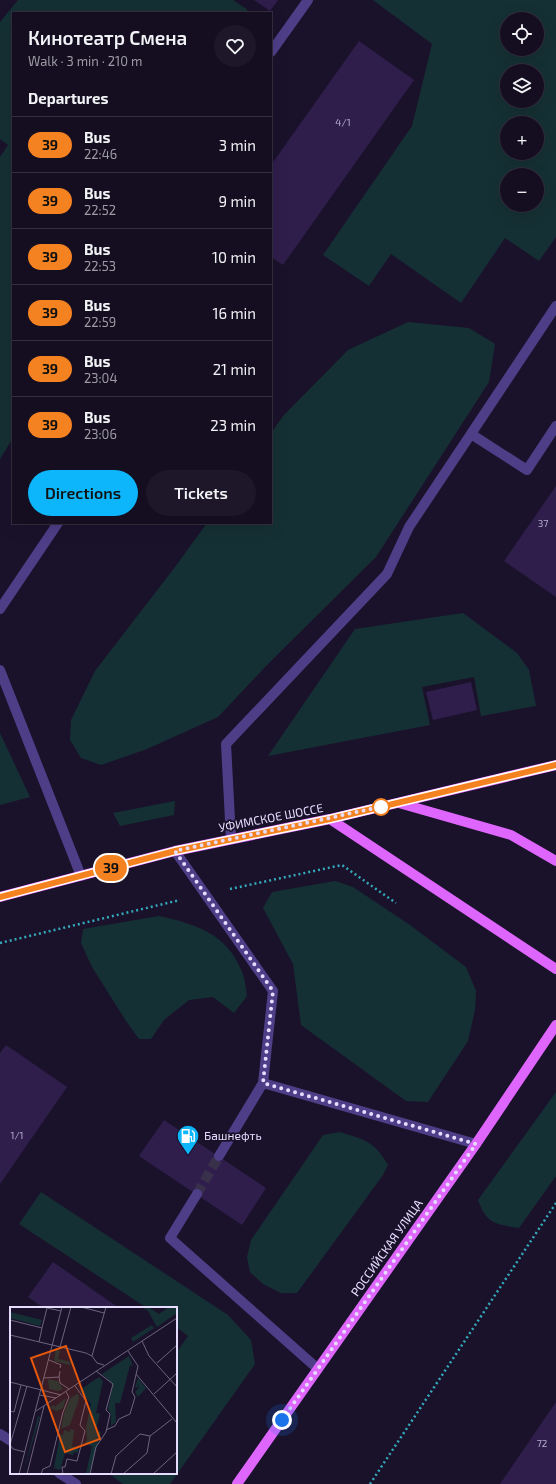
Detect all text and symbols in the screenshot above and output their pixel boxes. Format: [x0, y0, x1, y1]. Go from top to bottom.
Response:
map controls [500, 12, 544, 212]
button: locate [500, 12, 544, 56]
button: heart [214, 25, 256, 67]
text: Кинотеатр Смена [28, 26, 187, 49]
text: Walk · 3 min · 210 m [28, 53, 142, 69]
button: layers [500, 64, 544, 108]
text: Departures [28, 89, 108, 107]
house number: 4/1 [335, 116, 351, 128]
button: + [500, 116, 544, 160]
text: Bus [84, 128, 110, 146]
text: 39 [42, 136, 58, 153]
text: 3 min [219, 136, 256, 154]
text: 22:46 [84, 146, 117, 162]
button: − [500, 168, 544, 212]
text: Bus [84, 184, 110, 202]
text: 39 [42, 192, 58, 209]
text: 9 min [218, 192, 256, 210]
text: 22:52 [84, 202, 116, 218]
text: Bus [84, 240, 110, 258]
text: 39 [42, 248, 58, 265]
text: 10 min [212, 248, 256, 266]
text: 22:53 [84, 258, 116, 274]
text: Bus [84, 296, 110, 314]
text: 39 [42, 304, 58, 321]
text: 16 min [213, 304, 256, 322]
text: 22:59 [84, 314, 116, 330]
text: Bus [84, 352, 110, 370]
text: 39 [42, 360, 58, 377]
text: 21 min [213, 360, 256, 378]
text: 23:04 [84, 370, 117, 386]
text: Bus [84, 408, 110, 426]
text: 39 [42, 416, 58, 433]
text: 23 min [210, 416, 256, 434]
text: 23:06 [84, 426, 117, 442]
button: Directions [28, 470, 138, 516]
button: Tickets [146, 470, 256, 516]
house number: 37 [538, 517, 548, 529]
unlabelled marker [372, 798, 390, 816]
street label: УФИМСКОЕ ШОССЕ [217, 800, 324, 834]
line badge: 39 [93, 855, 129, 881]
text: 39 [103, 859, 119, 876]
fuel station icon: Башнефть [175, 1123, 201, 1156]
place label: Башнефть [204, 1128, 262, 1142]
house number: 1/1 [10, 1129, 24, 1141]
street label: РОССИЙСКАЯ УЛИЦА [348, 1196, 425, 1298]
inset map [10, 1307, 177, 1474]
your location [272, 1410, 292, 1430]
house number: 72 [537, 1437, 548, 1449]

